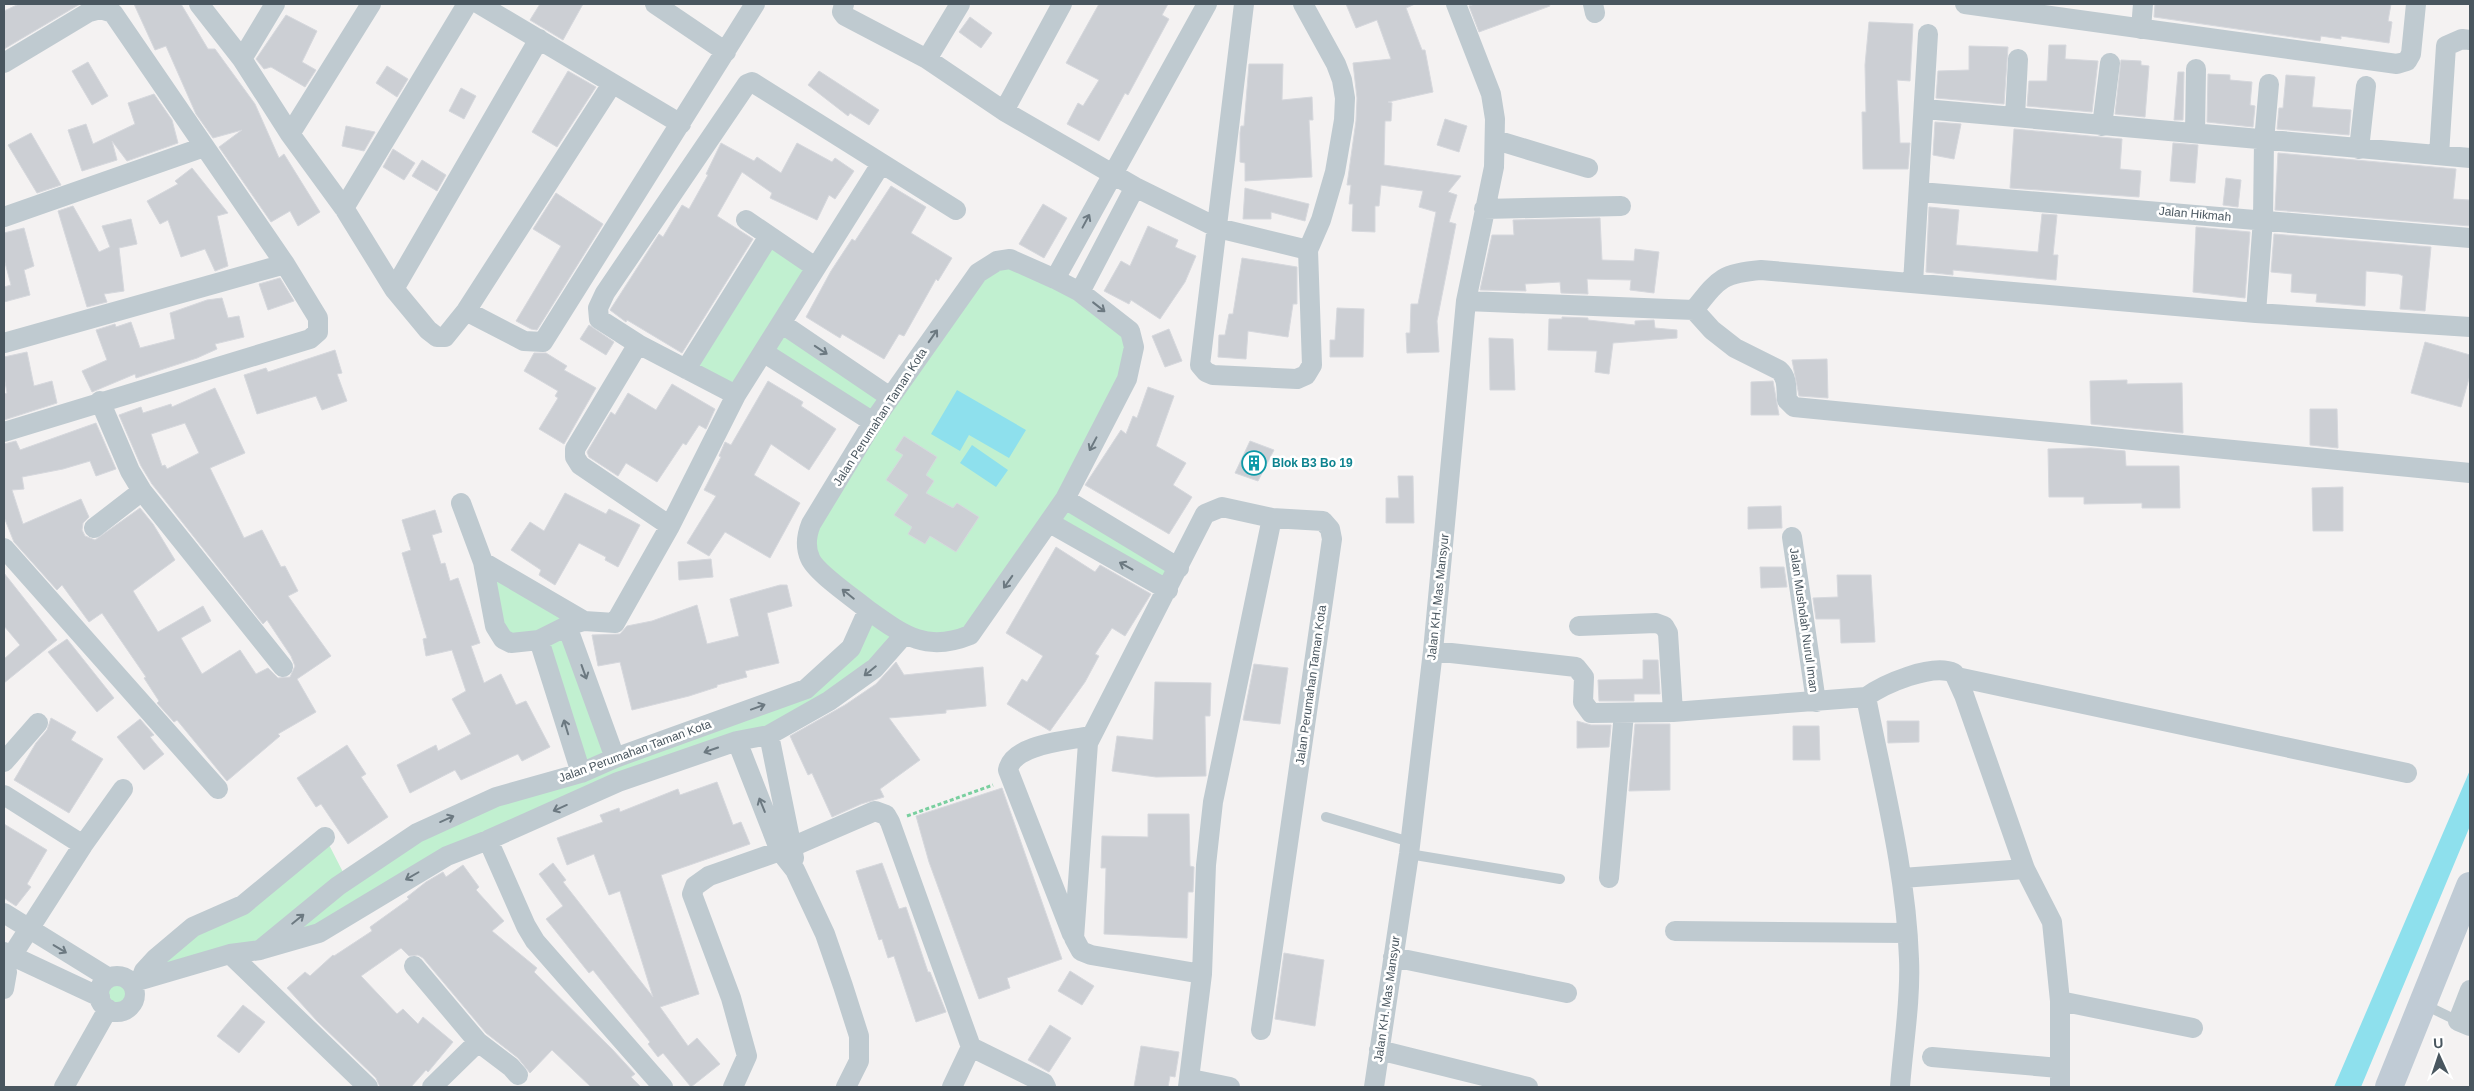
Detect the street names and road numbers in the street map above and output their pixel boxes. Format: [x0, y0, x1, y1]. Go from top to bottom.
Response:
street label: Jalan Hikmah [2158, 204, 2232, 224]
street label: Jalan Perumahan Taman Kota [830, 345, 930, 488]
street label: Jalan KH. Mas Mansyur [1424, 533, 1452, 661]
street label: Jalan Musholah Nurul Iman [1787, 547, 1821, 693]
street label: Jalan Perumahan Taman Kota [1293, 604, 1329, 766]
street label: Jalan Perumahan Taman Kota [557, 717, 713, 785]
street label: Jalan KH. Mas Mansyur [1371, 935, 1403, 1063]

